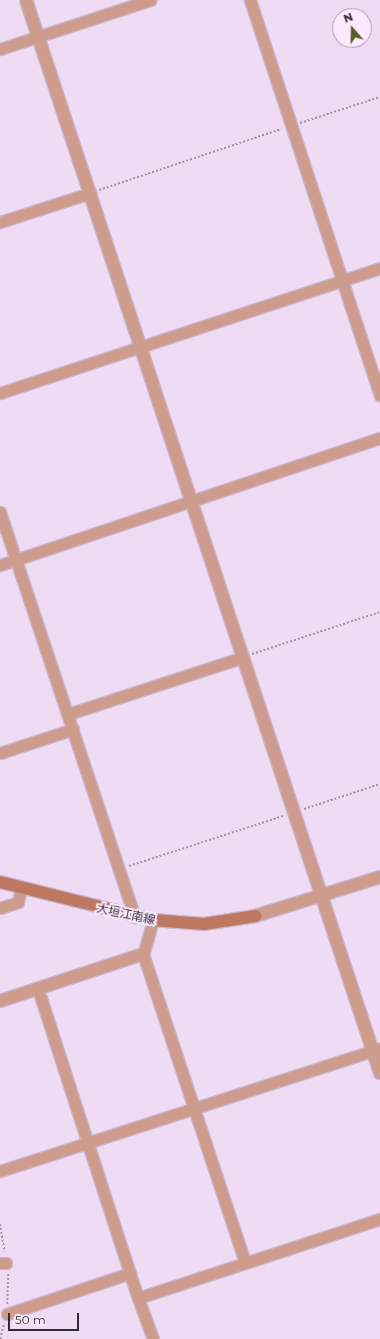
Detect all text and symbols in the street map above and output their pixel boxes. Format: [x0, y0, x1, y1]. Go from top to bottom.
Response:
north arrow [332, 8, 372, 48]
text: N [342, 10, 355, 26]
street label: 大垣江南線 [95, 901, 157, 927]
scale bar [10, 1305, 81, 1331]
text: 50 m [15, 1312, 46, 1327]

